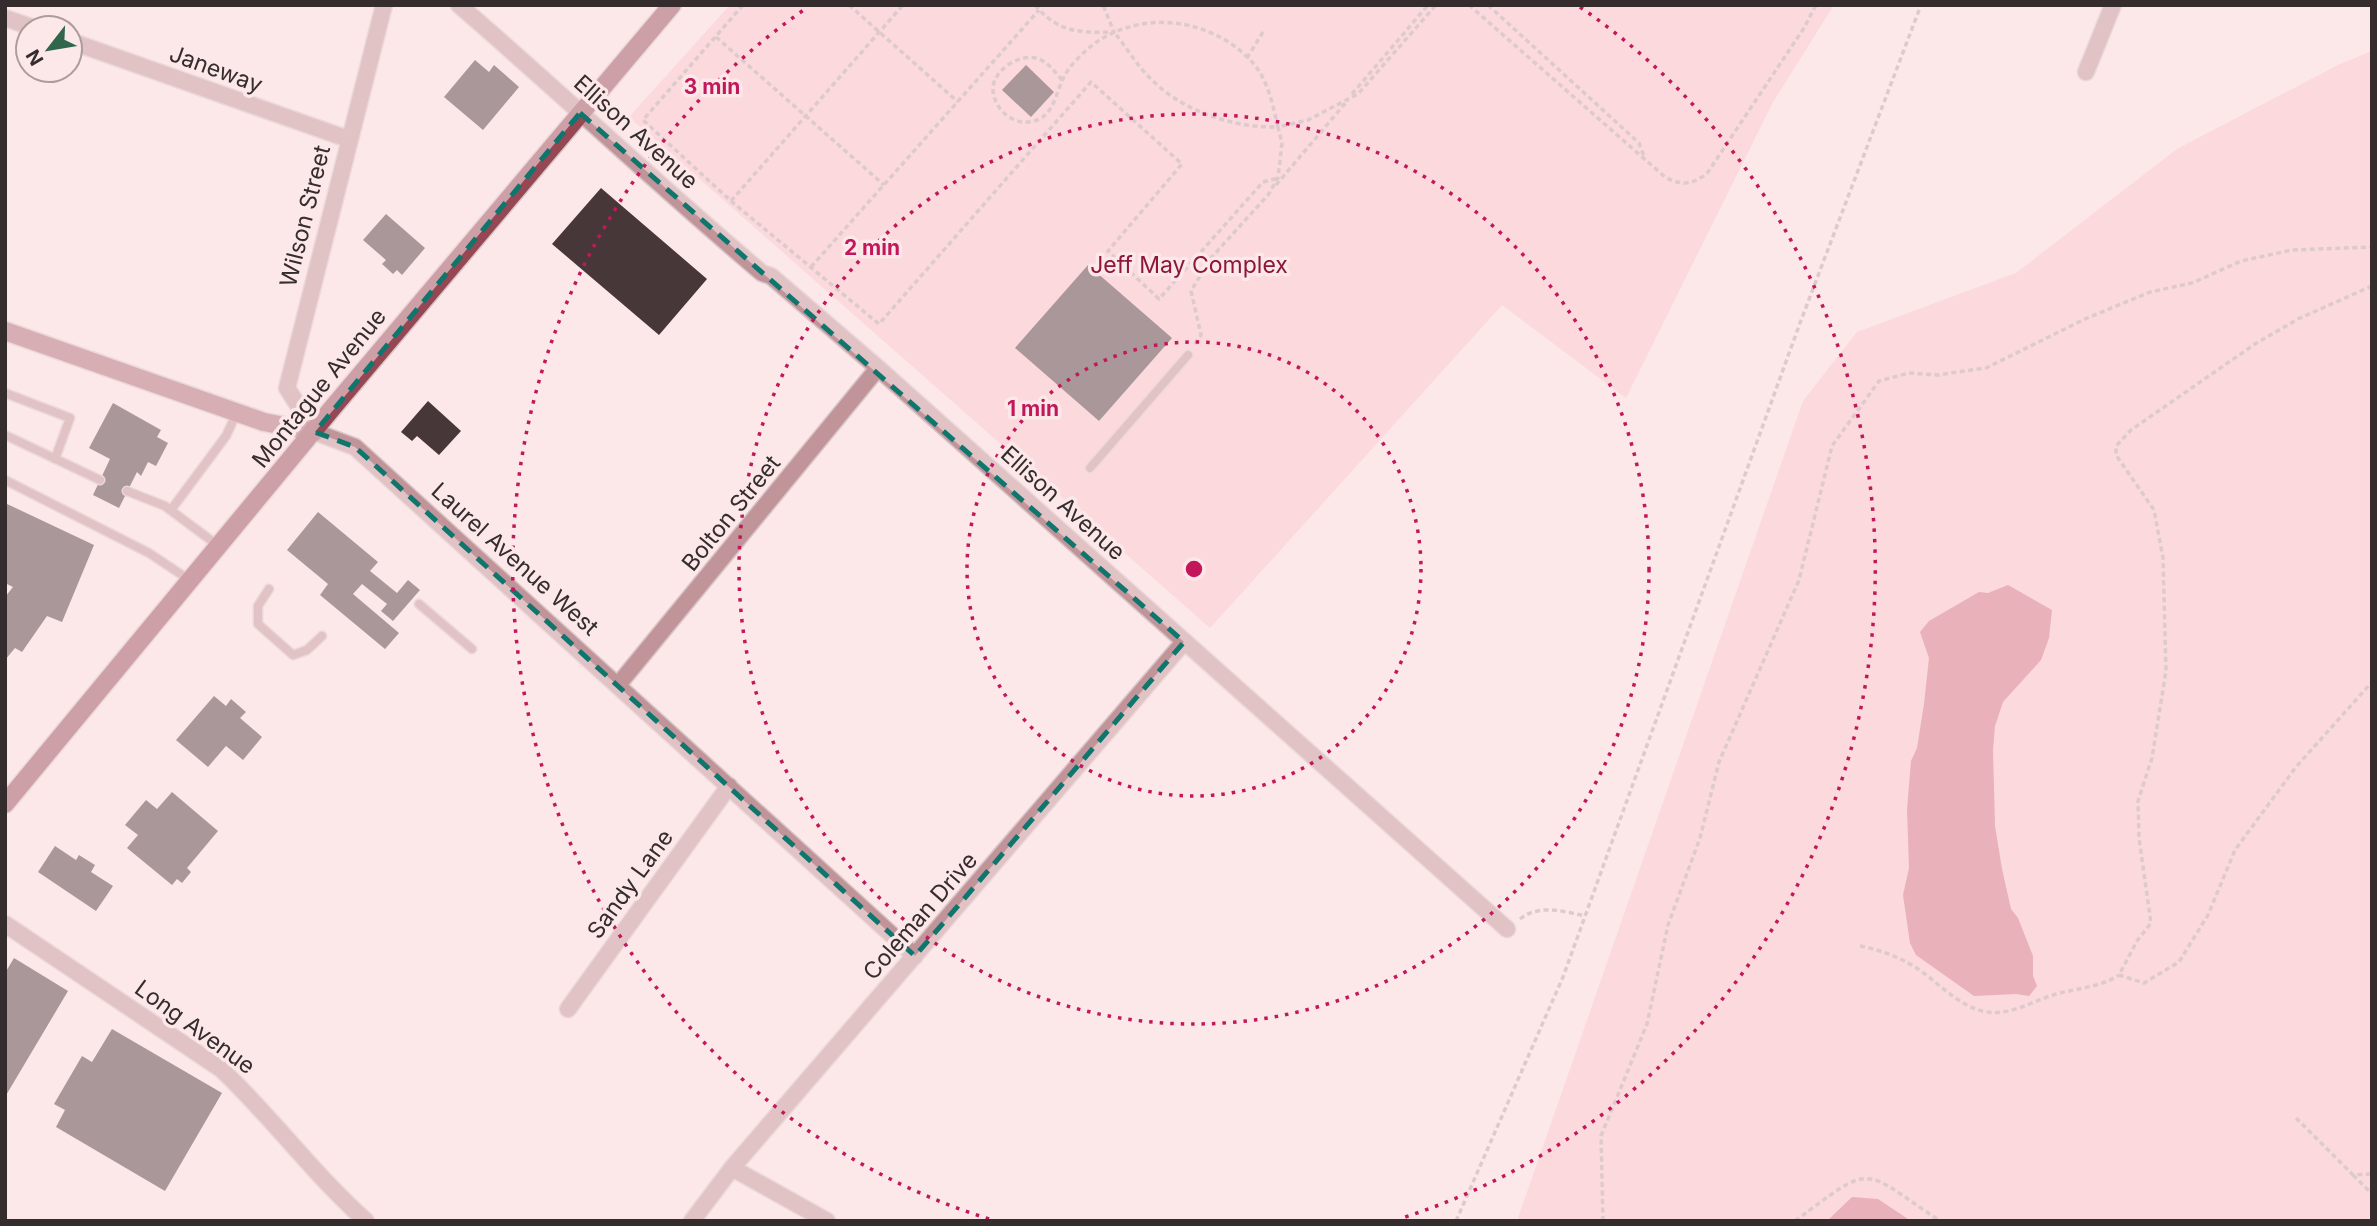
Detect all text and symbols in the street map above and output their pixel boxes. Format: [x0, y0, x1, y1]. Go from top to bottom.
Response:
north arrow [14, 14, 84, 84]
street label: Janeway [166, 39, 266, 99]
text: N [21, 45, 48, 70]
street label: Ellison Avenue [568, 69, 704, 195]
text: 3 min [684, 74, 740, 99]
street label: Wilson Street [274, 142, 336, 290]
text: 2 min [844, 235, 900, 260]
park label: Jeff May Complex [1090, 251, 1288, 279]
street label: Montague Avenue [246, 303, 392, 473]
text: 1 min [1007, 396, 1059, 421]
street label: Ellison Avenue [995, 440, 1131, 566]
street label: Bolton Street [676, 449, 786, 577]
street label: Laurel Avenue West [426, 477, 605, 642]
centre of rings [1182, 557, 1206, 581]
street label: Sandy Lane [581, 824, 679, 944]
street label: Coleman Drive [857, 847, 983, 985]
street label: Long Avenue [129, 974, 261, 1080]

